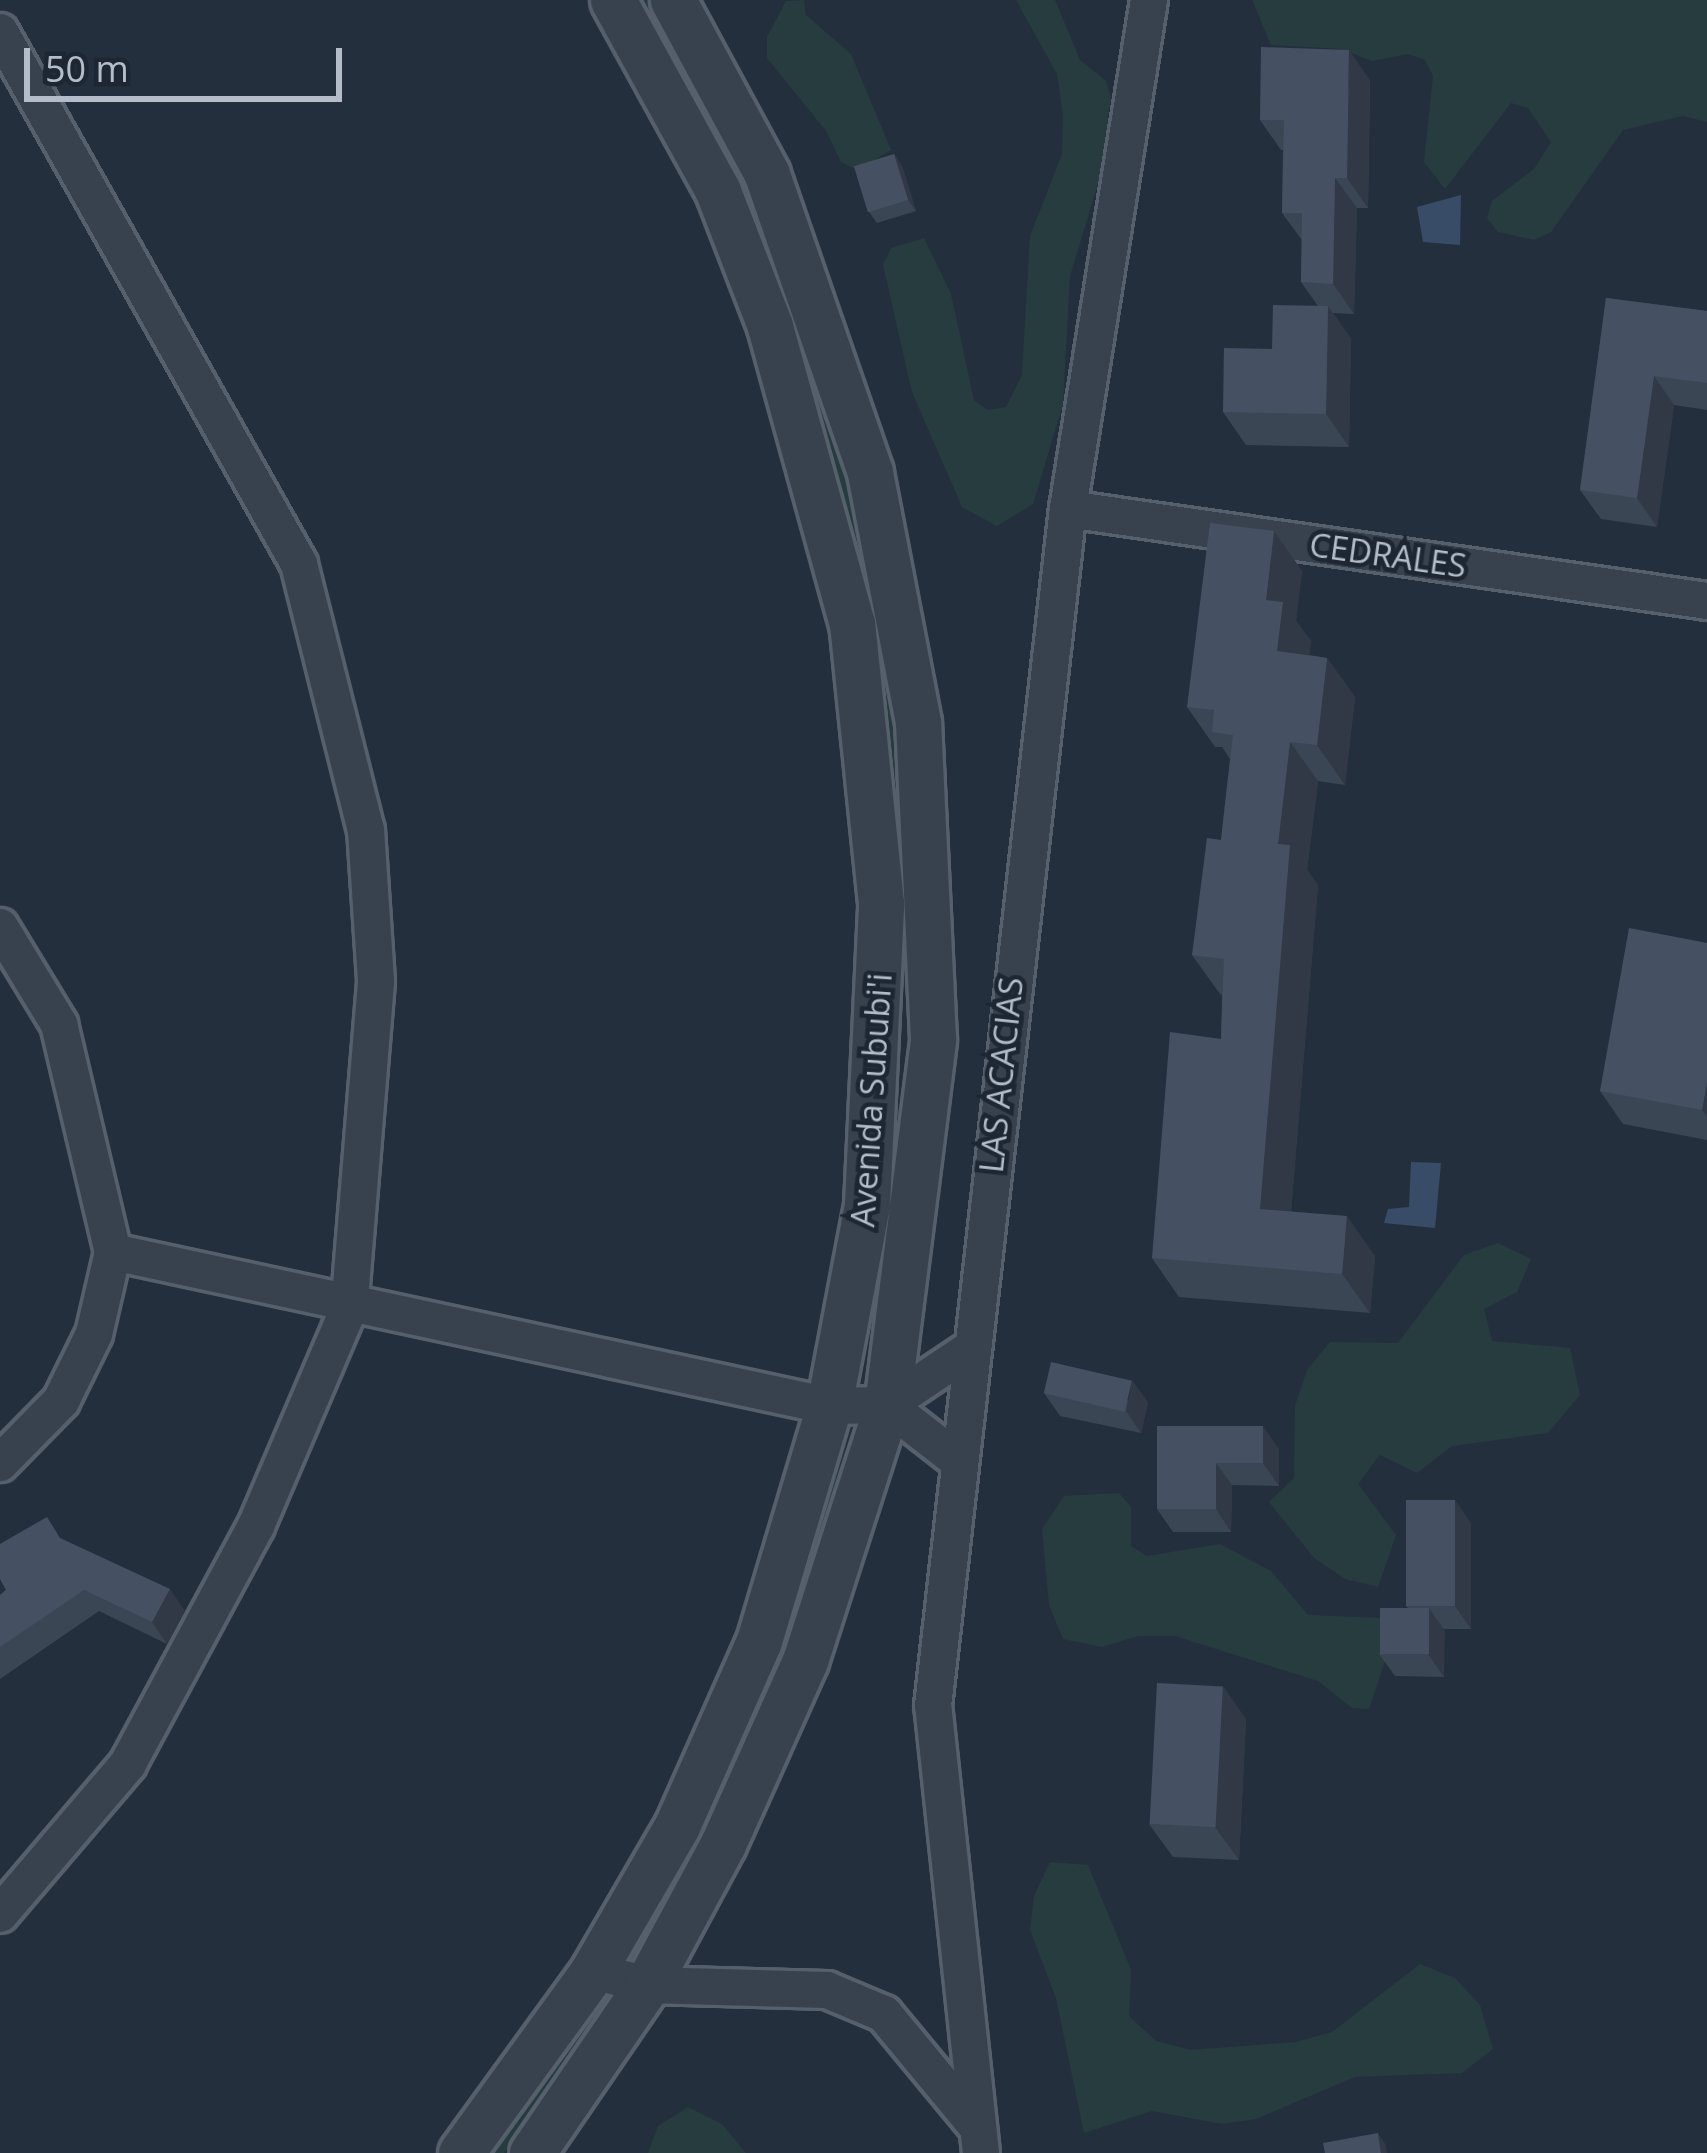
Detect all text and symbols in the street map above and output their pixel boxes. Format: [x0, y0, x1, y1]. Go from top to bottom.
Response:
scale bar [30, 24, 348, 98]
text: 50 m [45, 44, 129, 93]
street label: CEDRALES [1307, 524, 1469, 586]
street label: Avenida Sububi'i [842, 972, 900, 1228]
street label: LAS ACACIAS [971, 975, 1031, 1175]

